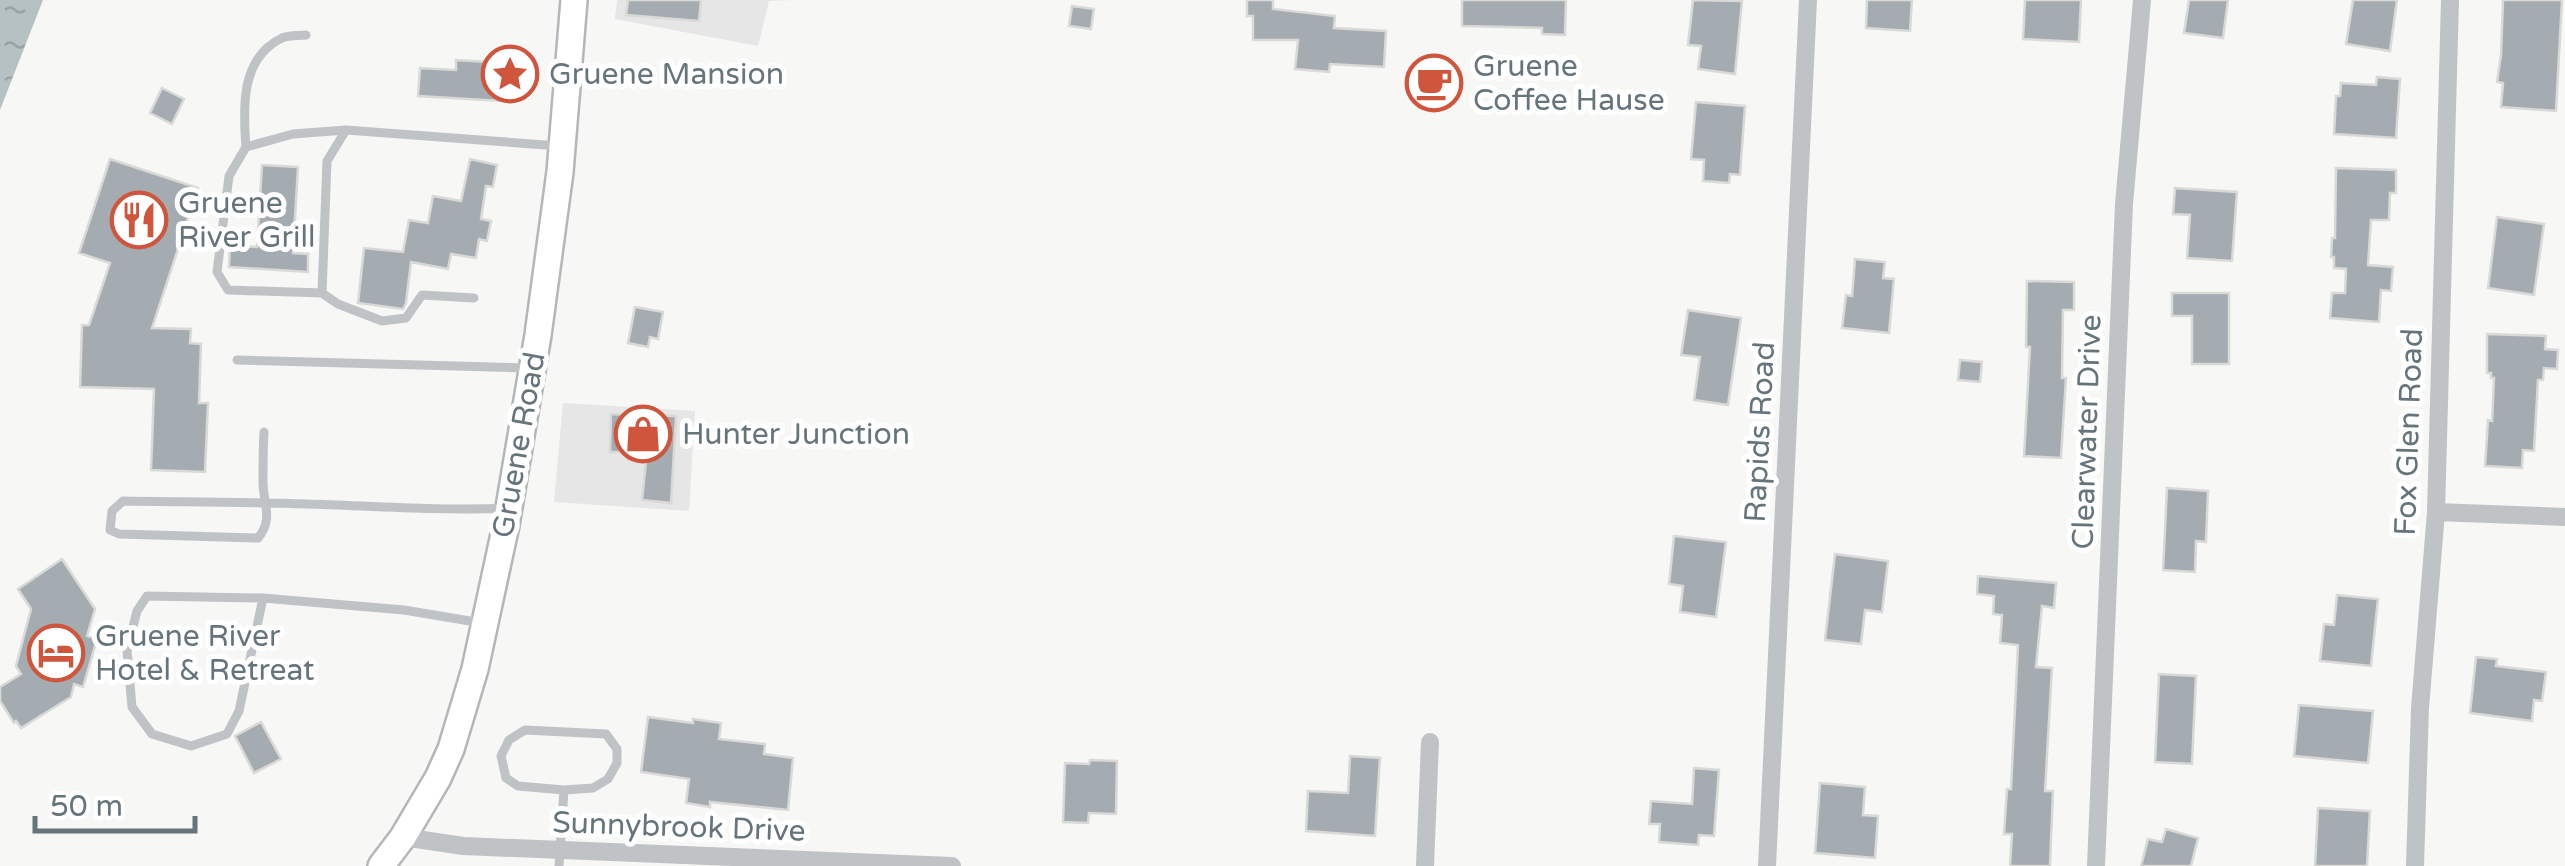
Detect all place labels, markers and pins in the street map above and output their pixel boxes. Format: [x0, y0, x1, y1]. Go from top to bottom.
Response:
place icon: Gruene Mansion [480, 44, 540, 104]
place label: Gruene Coffee Hause [1473, 48, 1665, 119]
cafe icon: Gruene Coffee Hause [1404, 53, 1464, 113]
place label: Gruene Mansion [549, 56, 784, 93]
place label: Gruene River Grill [178, 185, 315, 256]
restaurant icon: Gruene River Grill [109, 190, 169, 250]
shop icon: Hunter Junction [613, 404, 673, 464]
place label: Hunter Junction [682, 416, 910, 453]
place label: Gruene River Hotel & Retreat [95, 618, 314, 689]
hotel icon: Gruene River Hotel & Retreat [26, 623, 86, 683]

